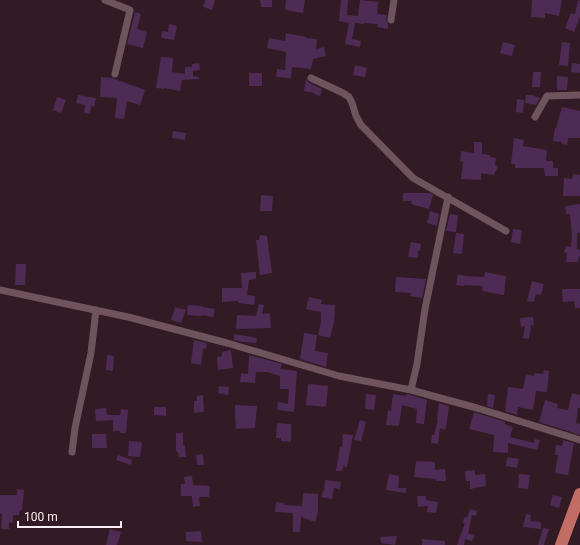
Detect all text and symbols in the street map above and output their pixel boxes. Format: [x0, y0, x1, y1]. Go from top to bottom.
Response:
scale bar [18, 503, 121, 529]
text: 100 m [24, 510, 58, 524]

